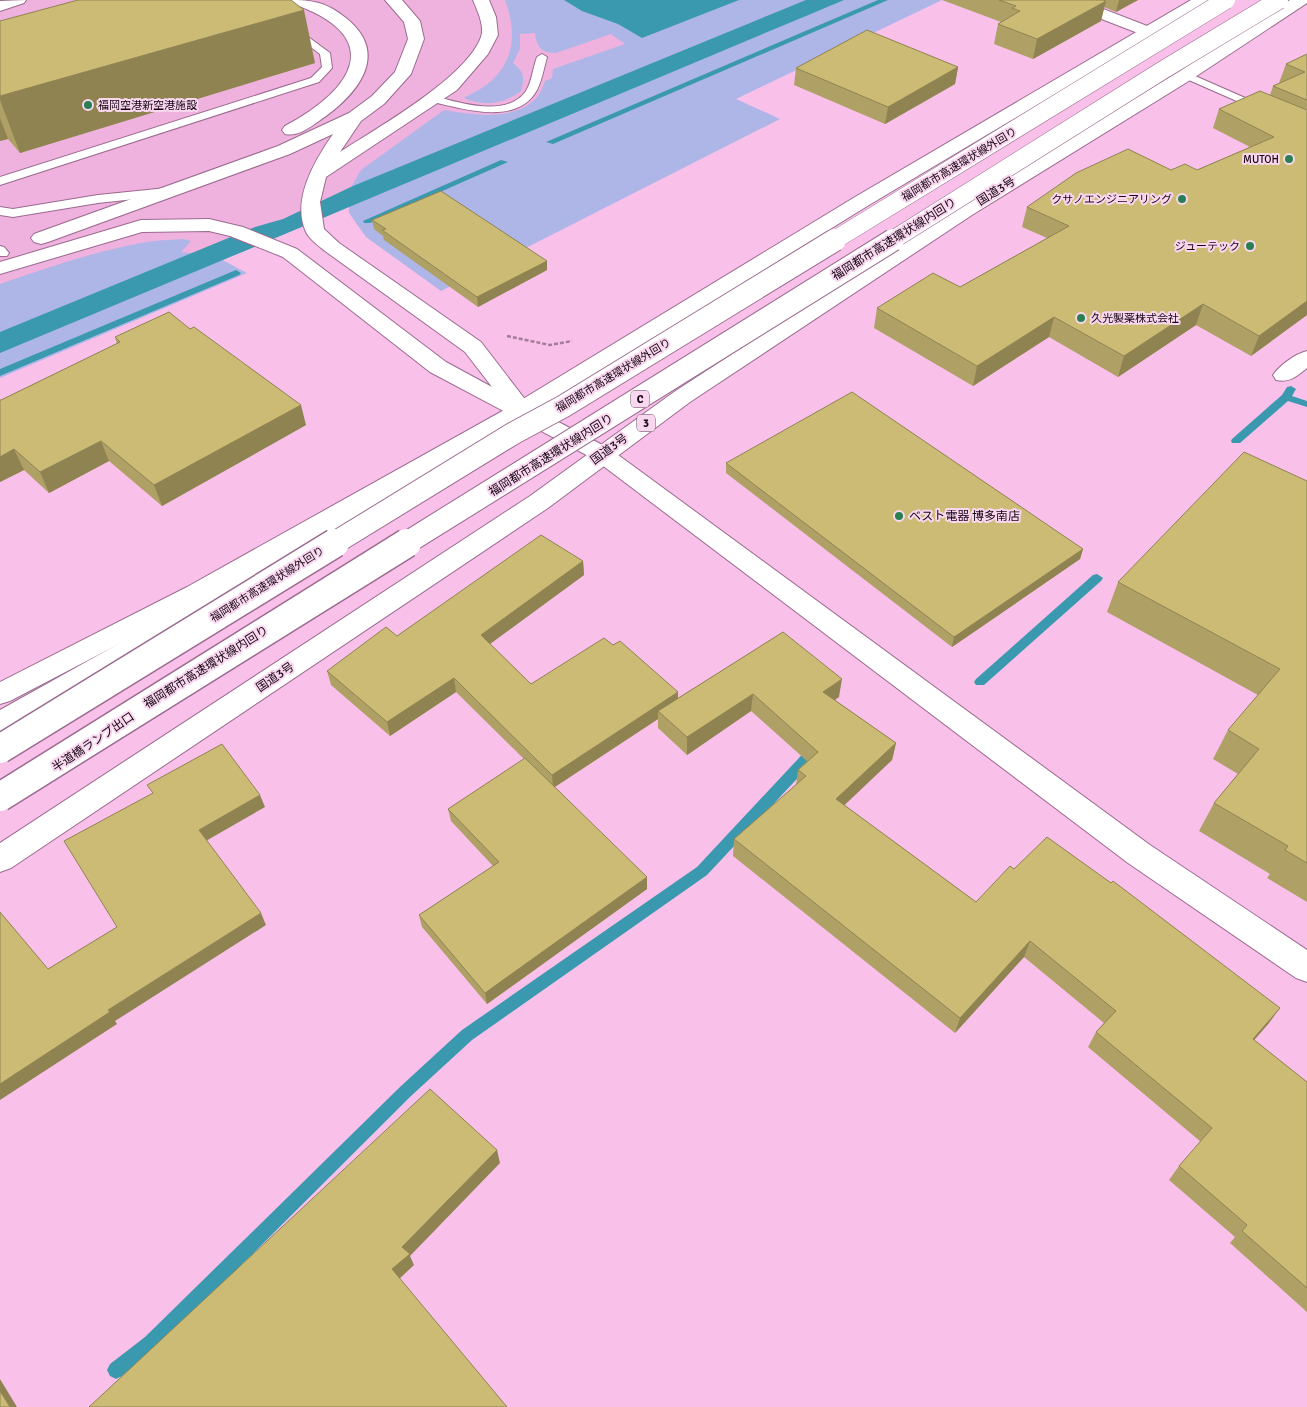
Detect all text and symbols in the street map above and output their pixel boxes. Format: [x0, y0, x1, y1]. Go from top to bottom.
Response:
marker: 福岡空港新空港施設 [82, 99, 94, 111]
place label: 福岡空港新空港施設 [98, 99, 197, 112]
street label: 福岡都市高速環状線外回り [899, 125, 1019, 204]
place label: MUTOH [1243, 153, 1279, 166]
marker: MUTOH [1283, 153, 1295, 165]
street label: 国道3号 [974, 174, 1018, 209]
place label: クサノエンジニアリング [1051, 193, 1172, 206]
marker: クサノエンジニアリング [1176, 193, 1188, 205]
street label: 福岡都市高速環状線内回り [829, 195, 959, 284]
place label: ジューテック [1175, 240, 1240, 253]
marker: ジューテック [1244, 240, 1256, 252]
marker: 久光製薬株式会社 [1075, 312, 1087, 324]
place label: 久光製薬株式会社 [1091, 312, 1179, 325]
street label: 福岡都市高速環状線外回り [553, 336, 673, 415]
road number: C [631, 390, 649, 408]
street label: 福岡都市高速環状線内回り [486, 411, 616, 500]
road number: 3 [637, 414, 655, 432]
street label: 国道3号 [588, 431, 631, 468]
place label: ベスト電器 博多南店 [909, 509, 1020, 524]
marker: ベスト電器 博多南店 [893, 510, 905, 522]
street label: 福岡都市高速環状線外回り [208, 544, 327, 625]
street label: 福岡都市高速環状線内回り [141, 623, 271, 712]
street label: 国道3号 [253, 659, 297, 696]
street label: 半道橋ランプ出口 [49, 709, 137, 775]

